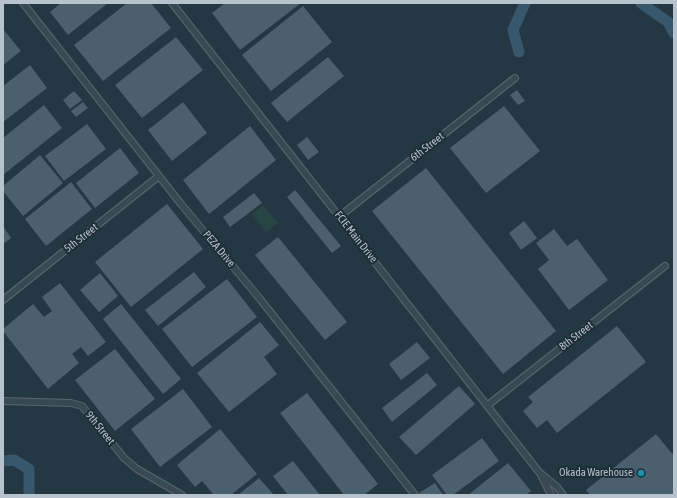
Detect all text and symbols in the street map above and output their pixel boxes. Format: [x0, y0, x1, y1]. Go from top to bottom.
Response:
street label: 6th Street [407, 130, 447, 164]
street label: FCIE Main Drive [332, 209, 380, 265]
street label: 5th Street [61, 221, 101, 255]
street label: PEZA Drive [200, 228, 238, 270]
street label: 8th Street [556, 319, 596, 353]
street label: 9th Street [83, 409, 117, 447]
place label: Okada Warehouse [559, 466, 633, 480]
marker: Okada Warehouse [636, 468, 646, 478]

